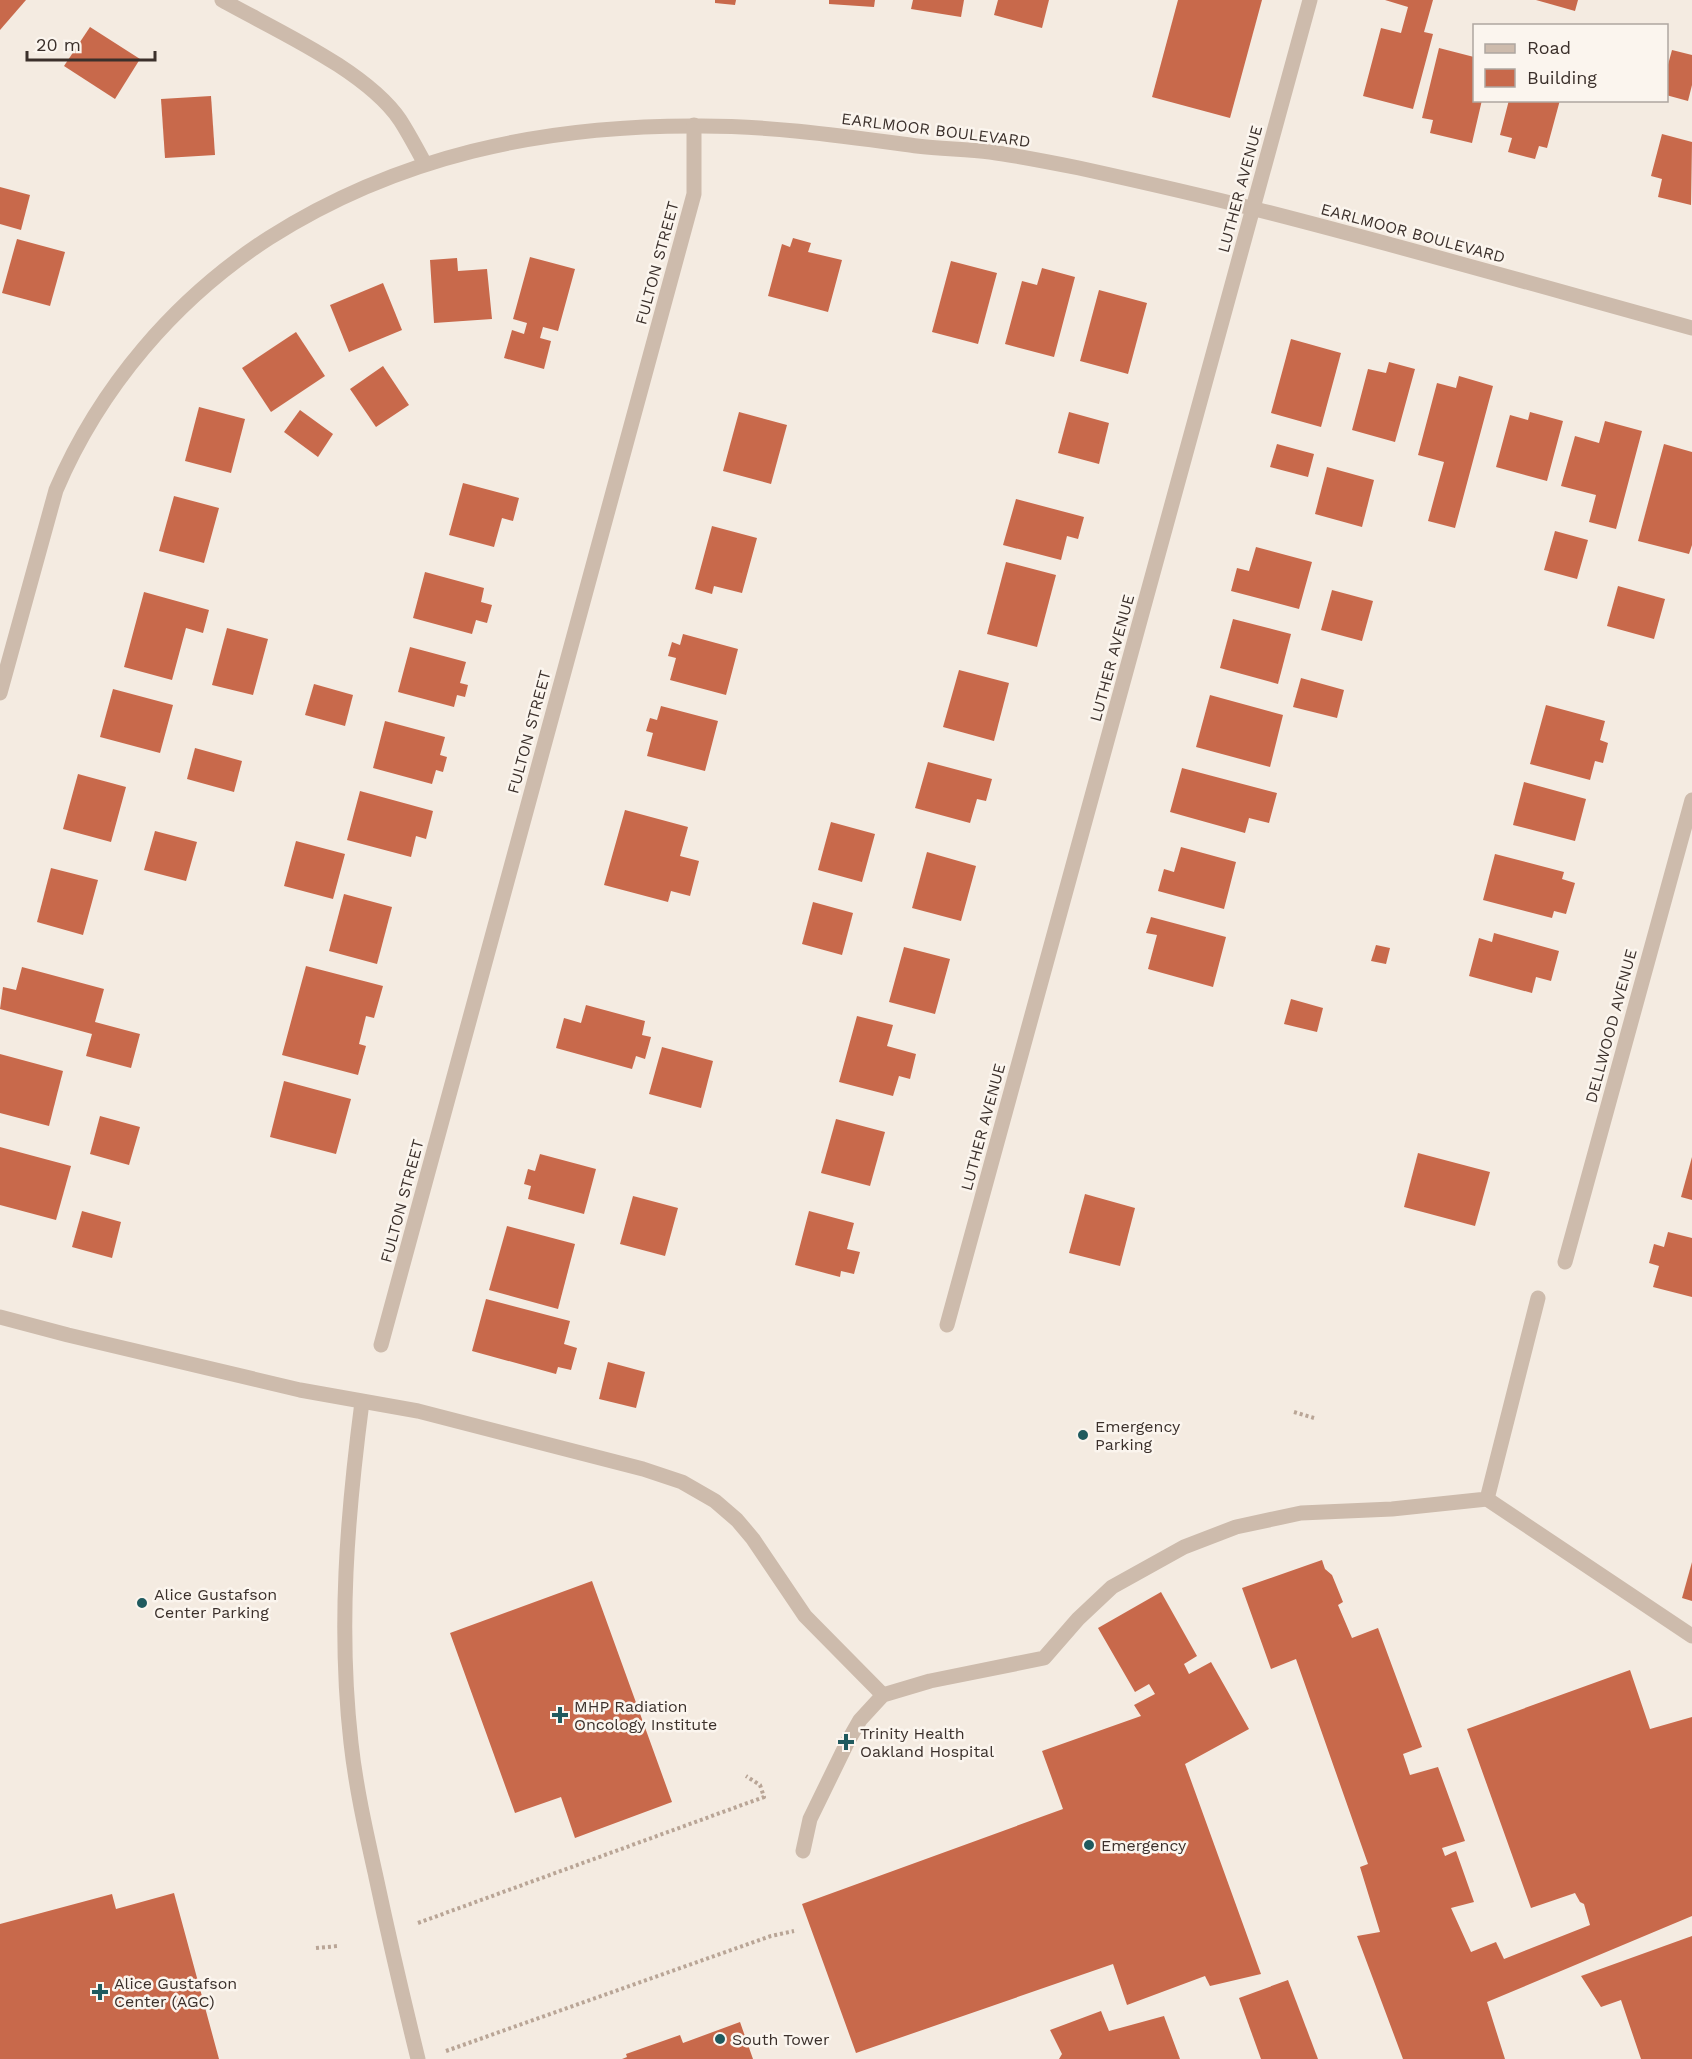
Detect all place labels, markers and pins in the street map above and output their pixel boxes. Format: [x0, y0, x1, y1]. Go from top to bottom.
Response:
place label: Emergency Parking [1095, 1417, 1181, 1454]
marker: Emergency Parking [1076, 1428, 1090, 1442]
place label: Alice Gustafson Center Parking [154, 1585, 277, 1622]
marker: Alice Gustafson Center Parking [135, 1596, 149, 1610]
place label: MHP Radiation Oncology Institute [574, 1697, 717, 1734]
marker: MHP Radiation Oncology Institute [551, 1706, 569, 1724]
place label: Trinity Health Oakland Hospital [860, 1724, 994, 1761]
marker: Trinity Health Oakland Hospital [837, 1733, 855, 1751]
place label: Emergency [1101, 1836, 1187, 1855]
marker: Emergency [1082, 1838, 1096, 1852]
place label: Alice Gustafson Center (AGC) [114, 1974, 237, 2011]
marker: Alice Gustafson Center (AGC) [91, 1983, 109, 2001]
place label: South Tower [732, 2030, 830, 2049]
marker: South Tower [713, 2032, 727, 2046]

